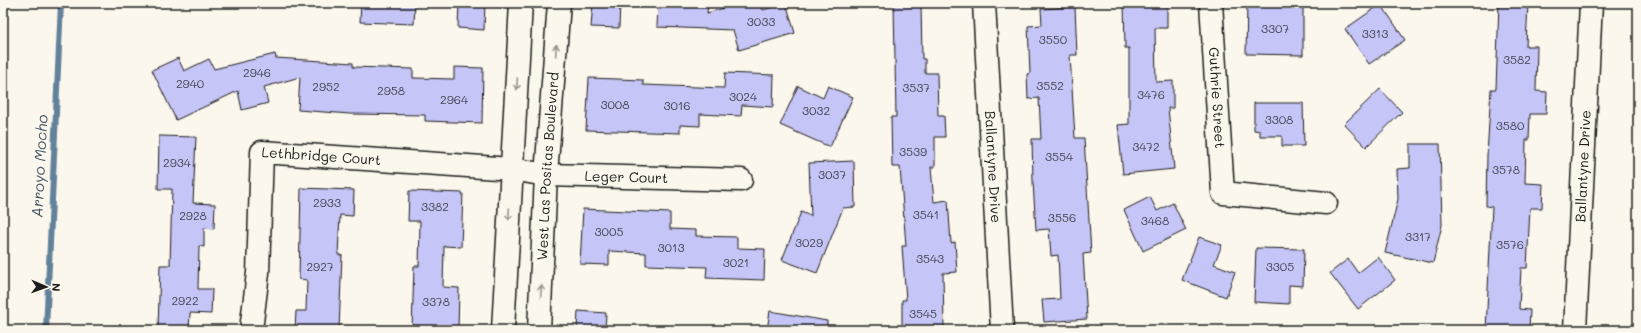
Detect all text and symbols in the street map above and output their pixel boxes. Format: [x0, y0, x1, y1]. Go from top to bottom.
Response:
house number: 3033 [747, 13, 775, 29]
house number: 3307 [1261, 20, 1289, 36]
house number: 3313 [1362, 25, 1388, 41]
house number: 3550 [1039, 31, 1068, 47]
one-way arrow [552, 44, 559, 57]
street label: Guthrie Street [1205, 47, 1230, 149]
house number: 3582 [1503, 51, 1531, 67]
house number: 2946 [243, 64, 271, 80]
street label: West Las Positas Boulevard [532, 71, 563, 261]
house number: 2940 [176, 75, 205, 91]
one-way arrow [513, 77, 520, 90]
house number: 3552 [1036, 77, 1064, 93]
house number: 2952 [312, 78, 340, 94]
house number: 3537 [902, 79, 930, 95]
house number: 2958 [377, 82, 405, 98]
house number: 3476 [1137, 86, 1165, 102]
house number: 3024 [729, 88, 757, 104]
house number: 2964 [440, 91, 468, 107]
house number: 3008 [600, 96, 630, 112]
house number: 3016 [663, 97, 691, 113]
house number: 3032 [802, 102, 830, 118]
street label: Ballantyne Drive [981, 110, 1006, 223]
street label: Ballantyne Drive [1570, 110, 1595, 223]
house number: 3308 [1265, 111, 1293, 127]
water label: Arroyo Mocho [26, 114, 52, 218]
house number: 3580 [1496, 117, 1525, 133]
house number: 3472 [1132, 138, 1160, 154]
street label: Lethbridge Court [261, 142, 382, 169]
house number: 3539 [899, 143, 927, 159]
house number: 3554 [1045, 148, 1073, 164]
house number: 2934 [163, 154, 191, 170]
house number: 3578 [1492, 161, 1520, 177]
street label: Leger Court [584, 166, 668, 187]
house number: 3037 [818, 166, 846, 182]
house number: 2933 [313, 194, 341, 210]
house number: 3382 [421, 198, 449, 214]
house number: 3541 [913, 206, 939, 222]
house number: 2928 [179, 207, 207, 223]
one-way arrow [506, 207, 513, 220]
house number: 3556 [1048, 209, 1076, 225]
house number: 3468 [1141, 212, 1169, 228]
house number: 3005 [595, 223, 623, 239]
house number: 3317 [1405, 228, 1431, 244]
house number: 3029 [795, 234, 823, 250]
house number: 3576 [1496, 236, 1524, 252]
house number: 3013 [658, 239, 684, 255]
house number: 3543 [916, 250, 944, 266]
house number: 3021 [723, 254, 749, 270]
house number: 2927 [306, 258, 334, 274]
house number: 3305 [1266, 258, 1294, 274]
north arrow [26, 267, 66, 307]
text: N [49, 283, 64, 292]
one-way arrow [537, 285, 545, 298]
house number: 2922 [171, 292, 199, 308]
house number: 3378 [422, 293, 450, 309]
house number: 3545 [909, 305, 937, 321]

